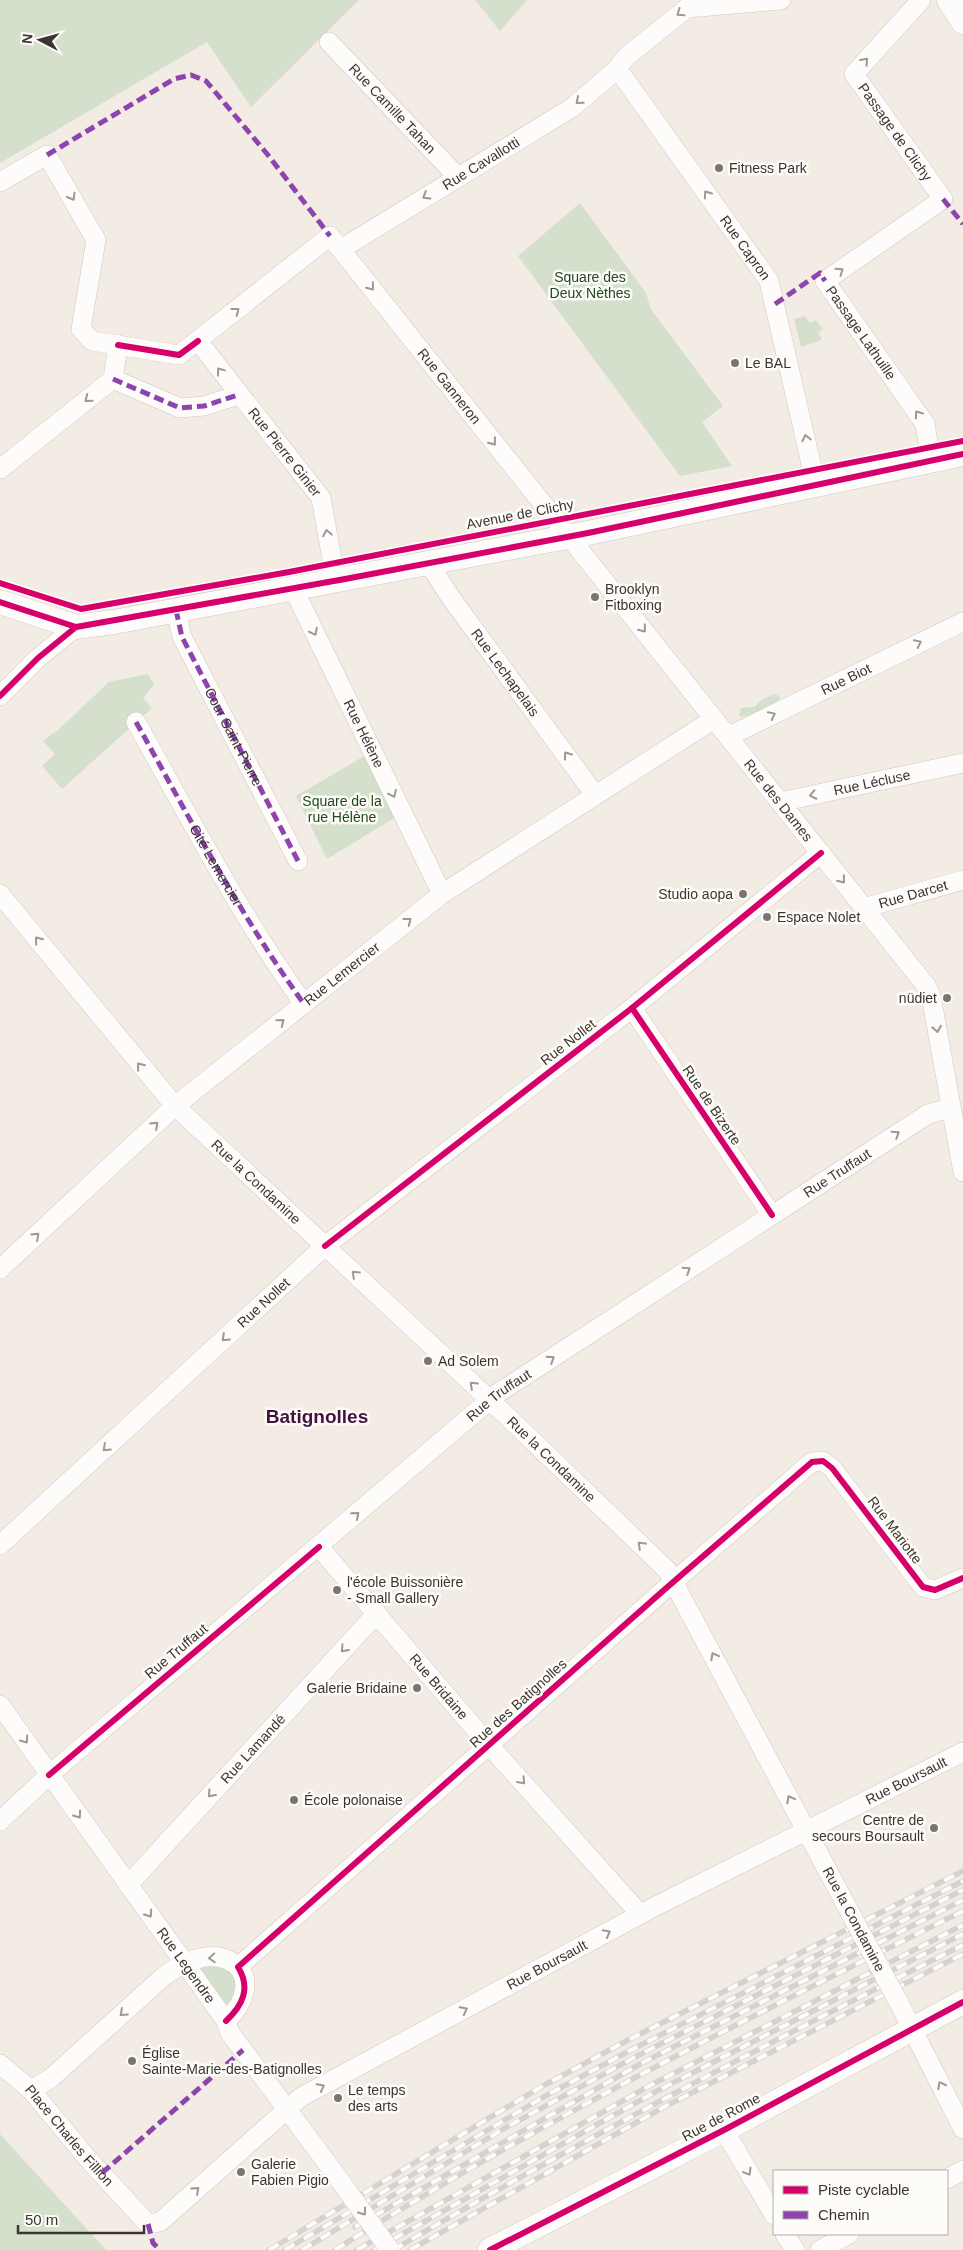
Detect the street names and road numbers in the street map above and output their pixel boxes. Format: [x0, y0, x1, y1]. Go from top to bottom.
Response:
street label: Rue Camille Tahan [346, 60, 439, 157]
street label: Passage de Clichy [855, 80, 935, 184]
street label: Rue Cavallotti [439, 134, 522, 193]
street label: Rue Capron [717, 212, 774, 283]
street label: Passage Lathuille [823, 283, 900, 383]
street label: Rue Ganneron [414, 345, 484, 427]
street label: Rue Pierre Ginier [245, 404, 325, 500]
street label: Avenue de Clichy [465, 496, 575, 532]
street label: Rue Lechapelais [468, 626, 543, 719]
street label: Rue Biot [818, 660, 874, 698]
street label: Cour Saint-Pierre [202, 685, 266, 789]
street label: Rue Hélène [341, 697, 387, 771]
street label: Rue des Dames [741, 756, 816, 845]
street label: Rue Lécluse [832, 766, 912, 798]
street label: Cité Lemercier [186, 822, 246, 909]
street label: Rue Darcet [877, 877, 949, 911]
street label: Rue Lemercier [301, 939, 383, 1008]
street label: Rue Nollet [537, 1016, 599, 1068]
street label: Rue de Bizerte [679, 1062, 745, 1148]
street label: Rue la Condamine [208, 1136, 304, 1227]
street label: Rue Truffaut [801, 1145, 874, 1201]
street label: Rue Nollet [234, 1274, 293, 1331]
street label: Rue Truffaut [463, 1366, 534, 1424]
street label: Rue la Condamine [504, 1413, 599, 1505]
street label: Rue Mariotte [864, 1493, 926, 1567]
street label: Rue Truffaut [141, 1620, 211, 1682]
street label: Rue Bridaine [406, 1651, 471, 1723]
street label: Rue des Batignolles [466, 1655, 570, 1751]
street label: Rue Lamandé [217, 1711, 289, 1786]
street label: Rue Boursault [863, 1753, 950, 1808]
street label: Rue la Condamine [820, 1864, 888, 1974]
street label: Rue Legendre [154, 1924, 219, 2006]
street label: Rue Boursault [504, 1937, 590, 1993]
street label: Place Charles Fillion [22, 2082, 117, 2189]
street label: Rue de Rome [679, 2090, 763, 2144]

